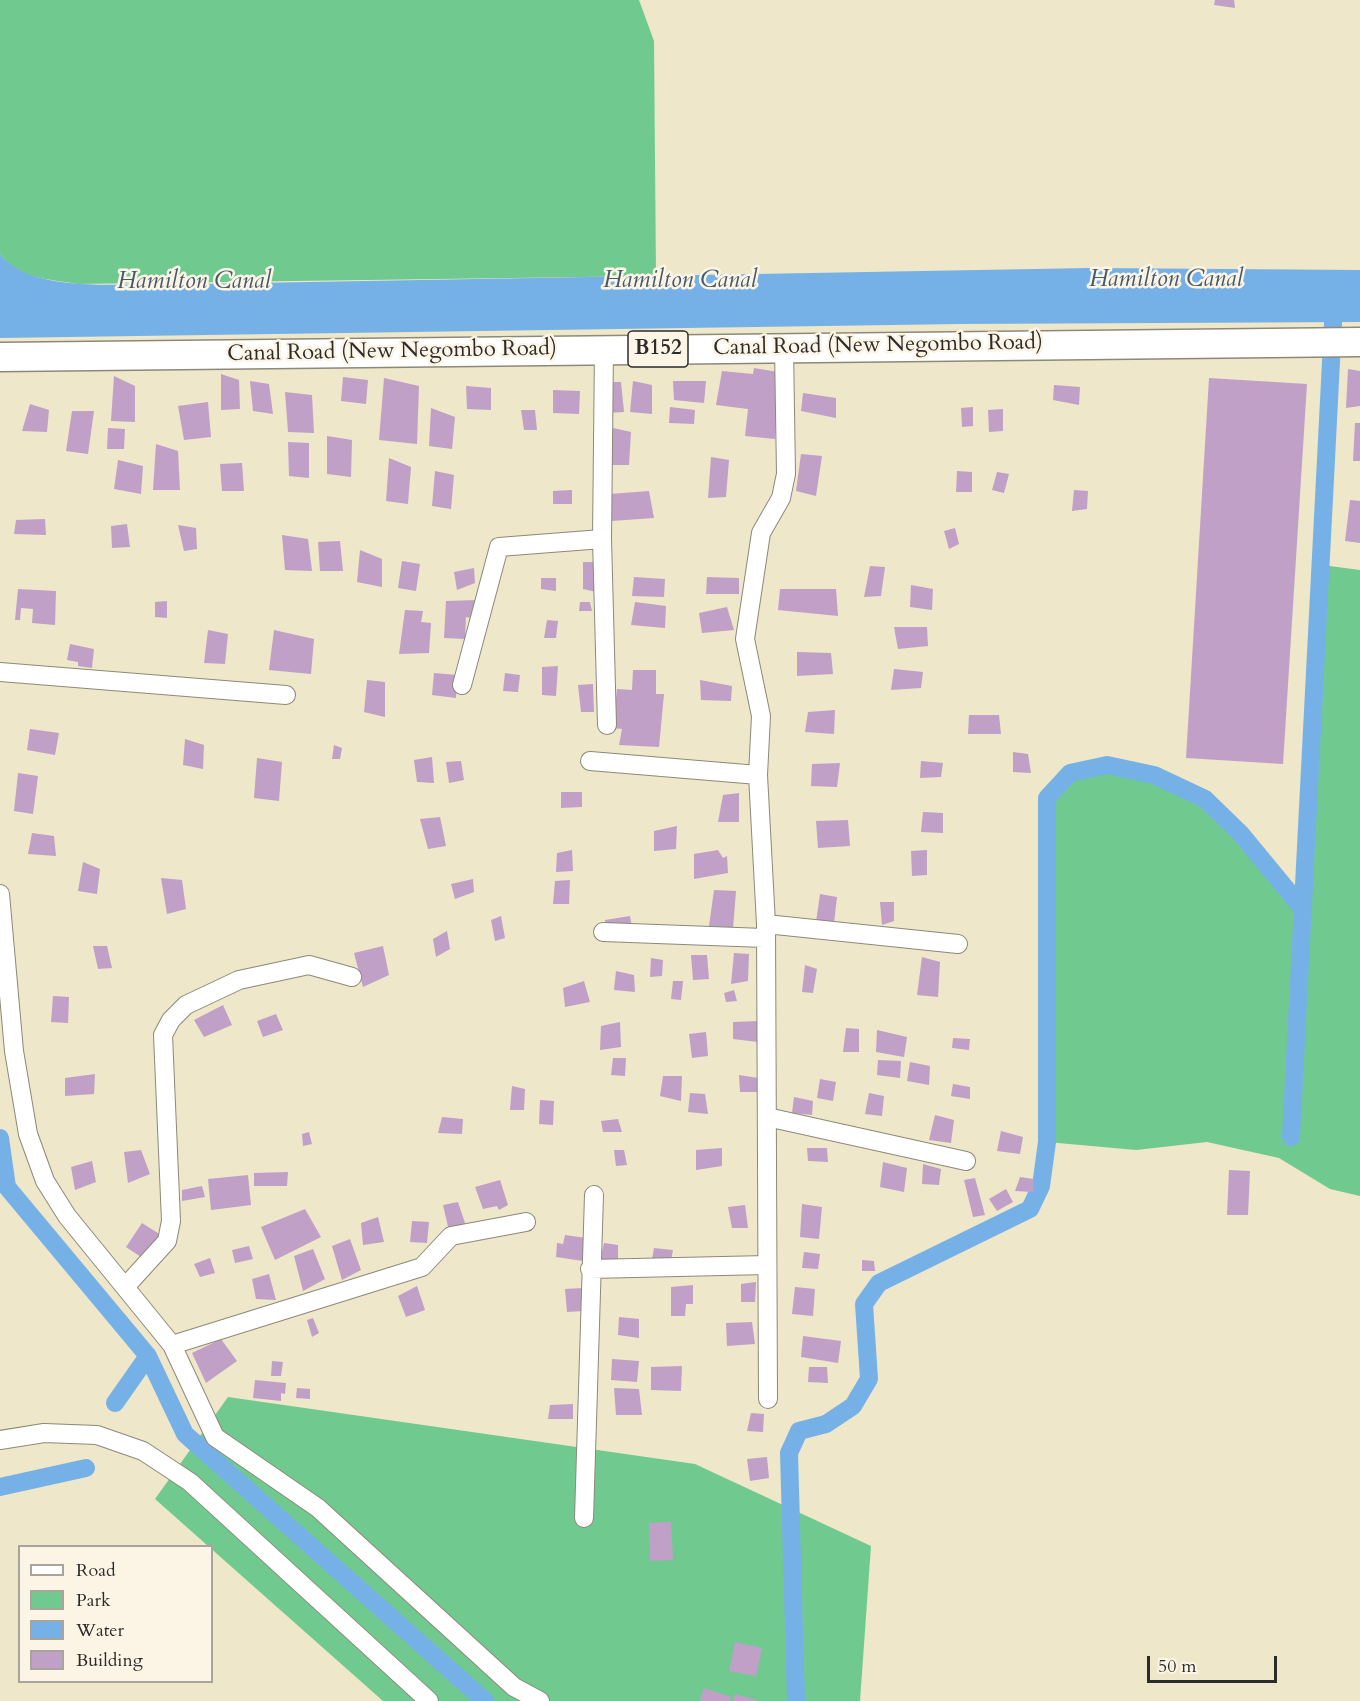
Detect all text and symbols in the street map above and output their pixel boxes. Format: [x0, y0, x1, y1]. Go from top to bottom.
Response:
water label: Hamilton Canal [1089, 266, 1243, 294]
water label: Hamilton Canal [603, 267, 757, 295]
water label: Hamilton Canal [117, 268, 271, 296]
street label: Canal Road (New Negombo Road) [713, 330, 1043, 362]
road number: B152 [628, 331, 688, 367]
street label: Canal Road (New Negombo Road) [227, 336, 557, 368]
legend [18, 1545, 213, 1683]
text: Road [76, 1558, 116, 1583]
text: Park [76, 1588, 111, 1613]
text: Water [76, 1618, 124, 1643]
scale bar [1150, 1644, 1280, 1682]
text: Building [76, 1648, 143, 1673]
text: 50 m [1158, 1654, 1197, 1679]

